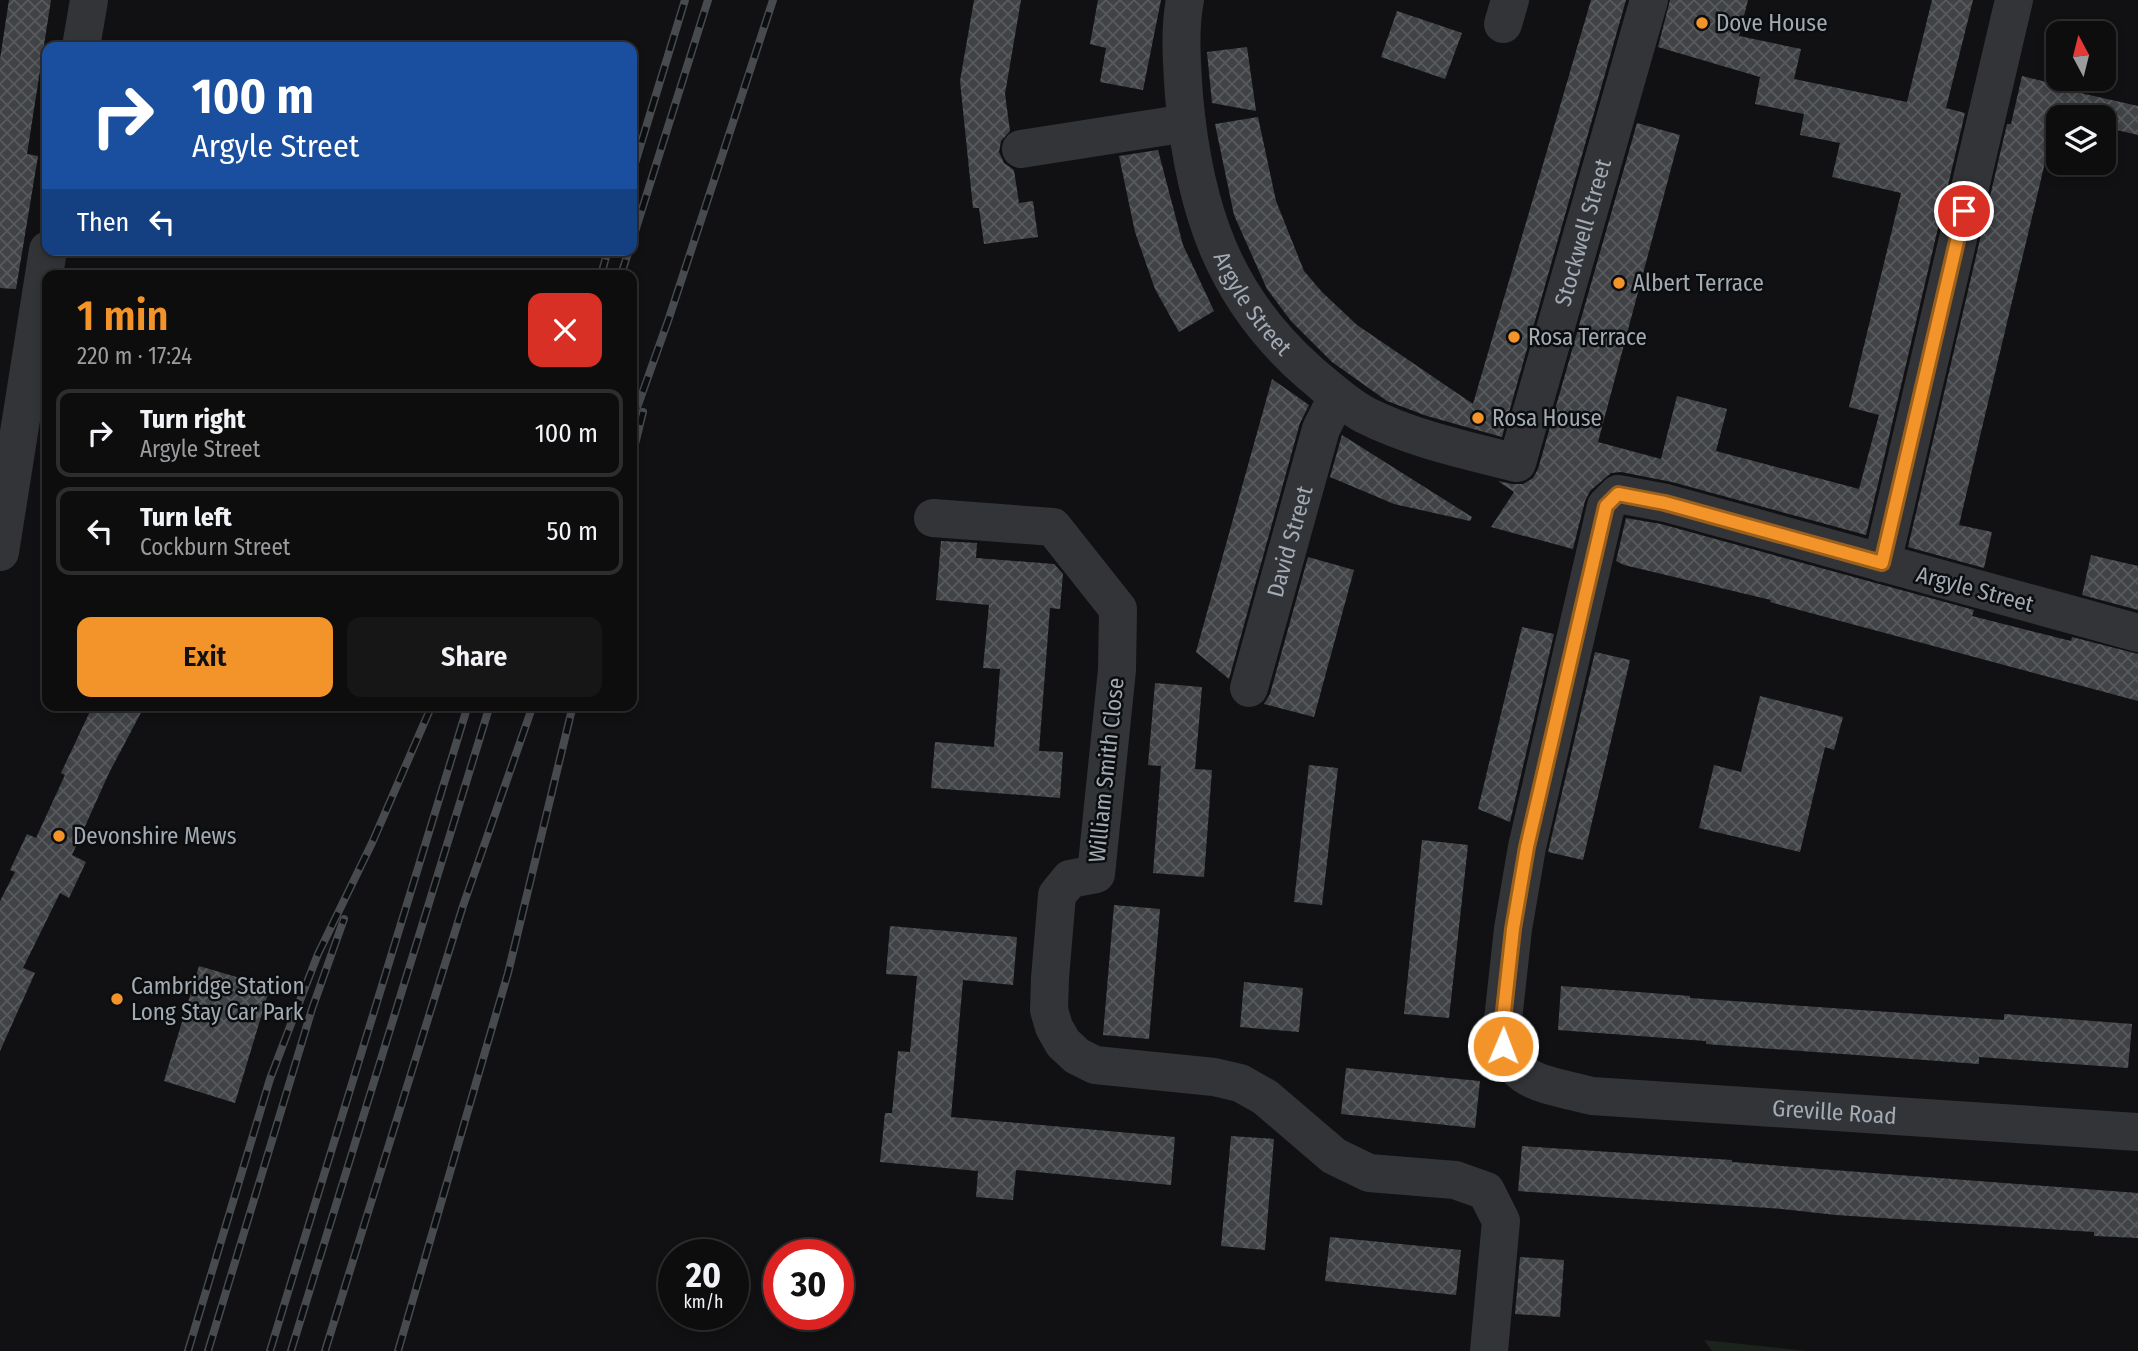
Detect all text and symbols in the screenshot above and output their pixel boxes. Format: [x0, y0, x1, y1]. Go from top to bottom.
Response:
place label: Dove House [1716, 9, 1828, 37]
marker: Dove House [1694, 15, 1710, 31]
north arrow [2046, 21, 2116, 91]
map controls [2046, 21, 2116, 175]
text: 100 m [192, 67, 314, 126]
icon: right [77, 70, 168, 161]
button: layers [2046, 105, 2116, 175]
text: Argyle Street [192, 127, 359, 165]
street label: Stockwell Street [1548, 155, 1617, 309]
pin [1934, 181, 1994, 241]
icon: arrive [1945, 192, 1983, 230]
icon: left [143, 203, 181, 241]
text: Then [77, 207, 129, 238]
street label: Argyle Street [1207, 247, 1298, 362]
place label: Albert Terrace [1633, 269, 1764, 297]
marker: Albert Terrace [1611, 275, 1627, 291]
text: 1 min [77, 291, 168, 341]
button: close [528, 293, 602, 367]
place label: Rosa Terrace [1528, 323, 1647, 351]
marker: Rosa Terrace [1506, 329, 1522, 345]
text: 220 m · 17:24 [77, 342, 192, 370]
text: Turn right [140, 404, 246, 435]
place label: Rosa House [1492, 404, 1602, 432]
marker: Rosa House [1470, 410, 1486, 426]
icon: right [81, 414, 119, 452]
text: 100 m [535, 418, 598, 449]
text: Argyle Street [140, 435, 260, 463]
street label: David Street [1261, 482, 1319, 600]
text: Turn left [140, 502, 232, 533]
icon: left [81, 512, 119, 550]
text: 50 m [546, 516, 598, 547]
text: Cockburn Street [140, 533, 290, 561]
street label: Argyle Street [1913, 560, 2037, 618]
button: Exit [77, 617, 333, 697]
button: Share [347, 617, 602, 697]
street label: William Smith Close [1082, 676, 1130, 864]
place label: Devonshire Mews [73, 822, 237, 850]
marker: Devonshire Mews [51, 828, 67, 844]
place label: Cambridge Station Long Stay Car Park [131, 972, 305, 1026]
marker: Cambridge Station Long Stay Car Park [109, 991, 125, 1007]
position arrow [1466, 1009, 1540, 1083]
street label: Greville Road [1771, 1094, 1897, 1130]
speed limit sign: 30 [763, 1239, 854, 1330]
text: 20 [686, 1254, 721, 1296]
text: km/h [683, 1291, 724, 1313]

